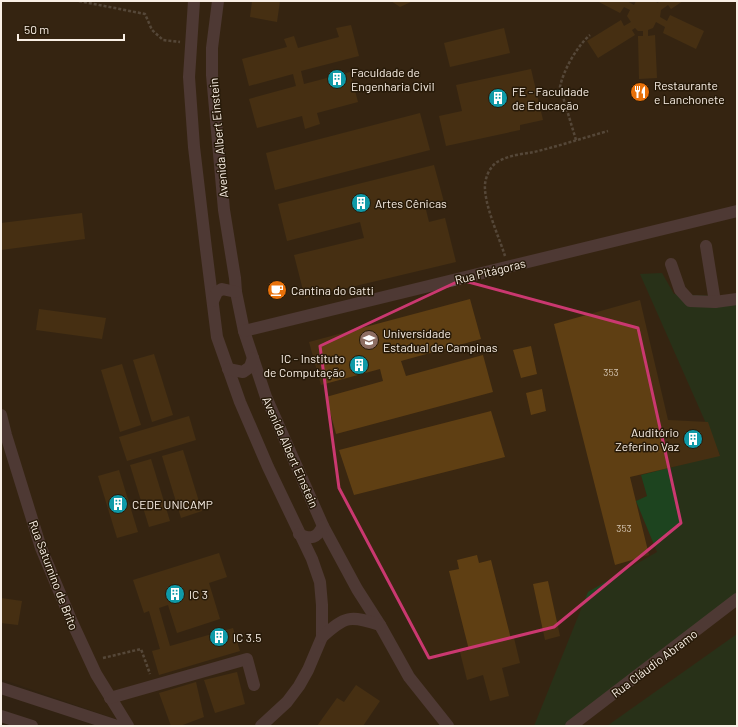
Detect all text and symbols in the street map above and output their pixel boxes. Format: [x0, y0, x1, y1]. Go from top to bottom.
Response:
scale bar [18, 16, 124, 42]
text: 50 m [24, 22, 49, 36]
place label: Faculdade de Engenharia Civil [351, 65, 434, 93]
building icon: Faculdade de Engenharia Civil [326, 68, 348, 90]
street label: Avenida Albert Einstein [206, 77, 230, 199]
place label: Restaurante e Lanchonete [654, 78, 725, 106]
restaurant icon: Restaurante e Lanchonete [629, 81, 651, 103]
place label: FE - Faculdade de Educação [512, 84, 589, 112]
building icon: FE - Faculdade de Educação [487, 87, 509, 109]
building icon: Artes Cênicas [350, 192, 372, 214]
place label: Artes Cênicas [375, 196, 447, 210]
street label: Rua Pitágoras [453, 255, 527, 287]
cafe icon: Cantina do Gatti [266, 279, 288, 301]
place label: Cantina do Gatti [291, 283, 374, 297]
place label: Universidade Estadual de Campinas [383, 326, 498, 354]
school or university icon: Universidade Estadual de Campinas [358, 329, 380, 351]
place label: IC - Instituto de Computação [264, 351, 345, 379]
building icon: IC - Instituto de Computação [348, 354, 370, 376]
house number: 353 [603, 366, 619, 378]
street label: Avenida Albert Einstein [260, 394, 322, 510]
place label: Auditório Zeferino Vaz [615, 425, 679, 453]
building icon: Auditório Zeferino Vaz [682, 428, 704, 450]
building icon: CEDE UNICAMP [107, 493, 129, 515]
place label: CEDE UNICAMP [132, 497, 213, 511]
street label: Rua Saturnino de Brito [27, 518, 81, 632]
house number: 353 [616, 522, 632, 534]
building icon: IC 3 [164, 583, 186, 605]
place label: IC 3 [189, 587, 208, 601]
building icon: IC 3.5 [208, 626, 230, 648]
street label: Rua Cláudio Abramo [608, 626, 700, 700]
place label: IC 3.5 [233, 630, 261, 644]

